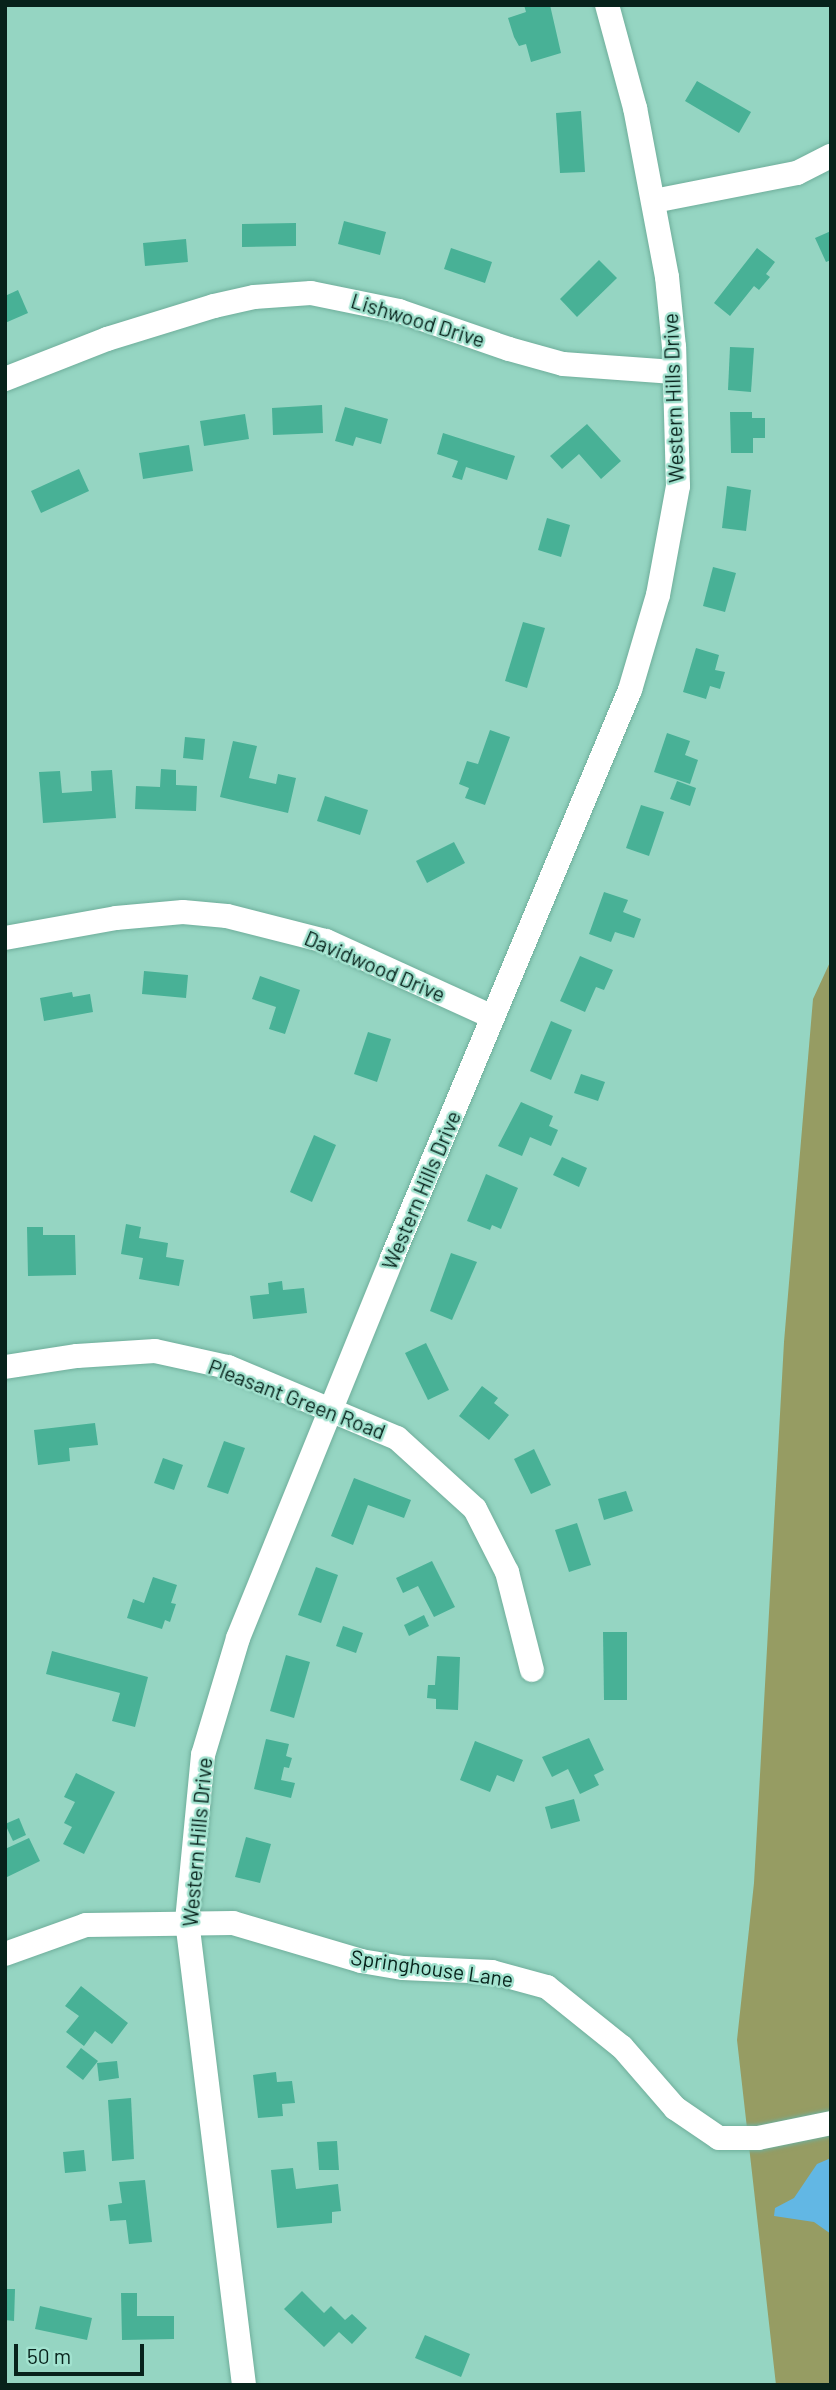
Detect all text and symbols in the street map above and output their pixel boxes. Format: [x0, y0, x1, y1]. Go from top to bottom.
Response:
street label: Lishwood Drive [348, 288, 488, 352]
street label: Western Hills Drive [657, 313, 689, 483]
street label: Davidwood Drive [301, 925, 449, 1007]
street label: Western Hills Drive [376, 1107, 466, 1273]
street label: Pleasant Green Road [205, 1354, 389, 1444]
street label: Western Hills Drive [177, 1756, 217, 1928]
street label: Springhouse Lane [349, 1944, 515, 1992]
scale bar [18, 2330, 147, 2374]
text: 50 m [27, 2343, 71, 2368]

